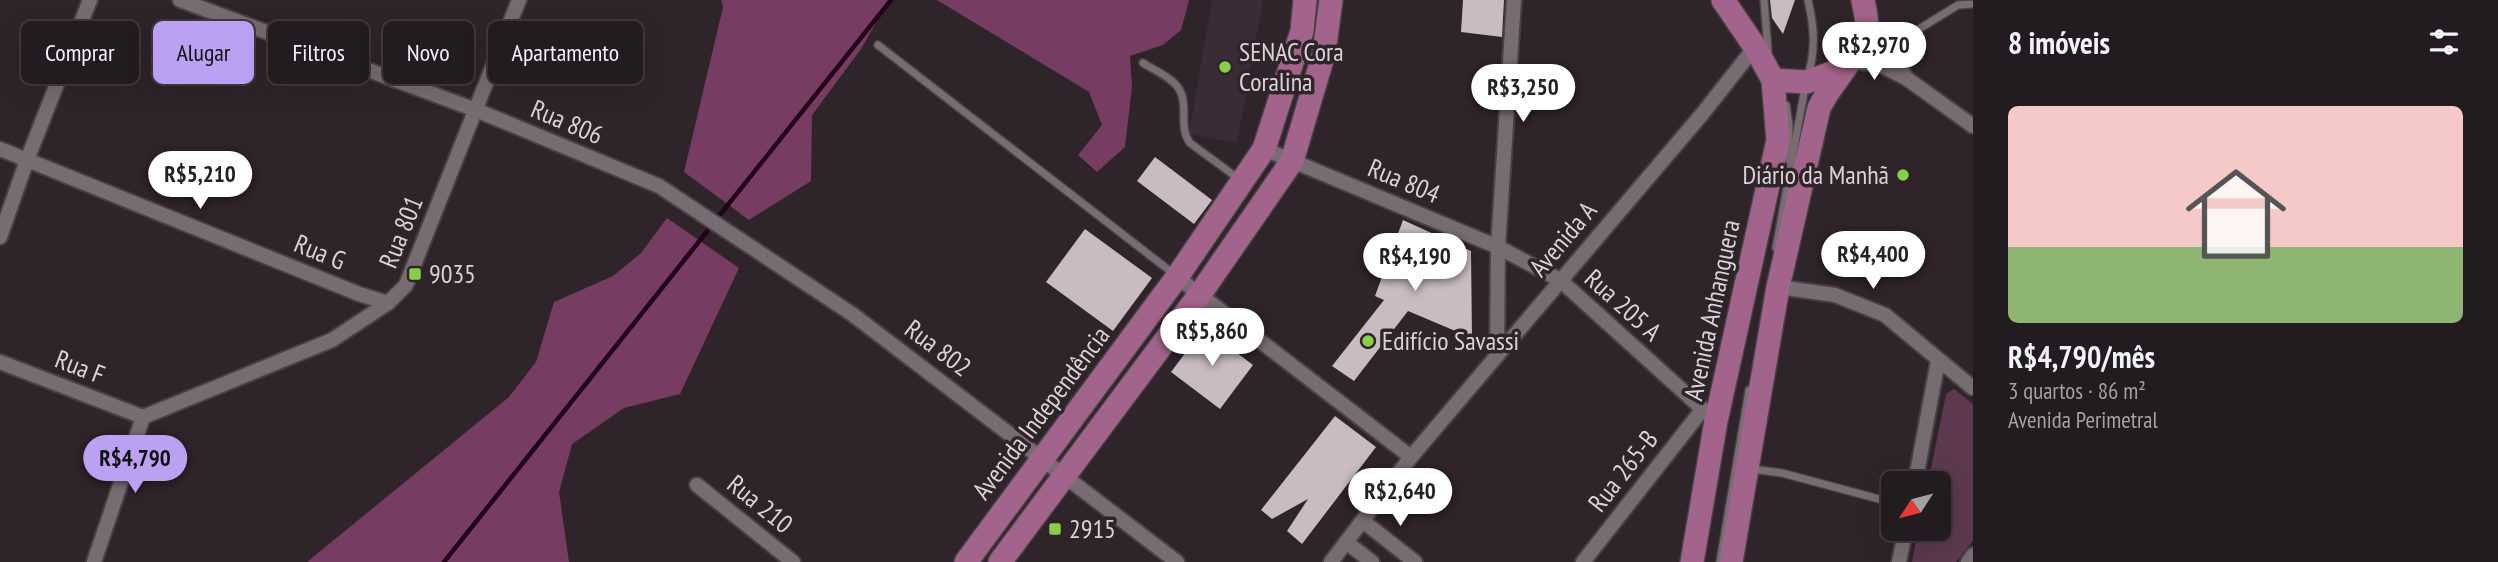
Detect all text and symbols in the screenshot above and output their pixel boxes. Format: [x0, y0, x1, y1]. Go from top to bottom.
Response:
chip: Comprar [21, 21, 139, 84]
chip: Alugar [153, 21, 254, 84]
chip: Filtros [268, 21, 369, 84]
chip: Novo [383, 21, 474, 84]
chip: Apartamento [488, 21, 643, 84]
pin: R$2,970 [1809, 22, 1939, 82]
text: 8 imóveis [2008, 23, 2110, 62]
icon: filters [2425, 23, 2463, 61]
text: R$2,970 [1838, 30, 1910, 59]
place label: SENAC Cora Coralina [1239, 35, 1344, 98]
marker: SENAC Cora Coralina [1217, 59, 1233, 75]
pin: R$3,250 [1458, 64, 1588, 124]
text: R$3,250 [1487, 72, 1559, 101]
street label: Rua 806 [526, 92, 608, 151]
street label: Rua 804 [1363, 151, 1445, 210]
icon: home [2173, 151, 2299, 277]
pin: R$5,210 [135, 152, 265, 211]
place label: Diário da Manhã [1742, 158, 1889, 191]
text: R$5,210 [164, 159, 236, 188]
marker: Diário da Manhã [1895, 167, 1911, 183]
street label: Rua 801 [371, 191, 430, 273]
street label: Avenida A [1522, 194, 1604, 283]
street label: Avenida Anhanguera [1676, 217, 1747, 403]
street label: Rua G [290, 226, 351, 277]
pin: R$4,400 [1808, 232, 1938, 291]
pin: R$4,190 [1350, 233, 1480, 293]
text: R$4,400 [1837, 239, 1909, 268]
text: R$4,190 [1379, 241, 1451, 270]
place label: 9035 [429, 257, 476, 290]
street label: Rua 205 A [1578, 262, 1669, 348]
marker: 9035 [407, 266, 423, 282]
pin: R$5,860 [1147, 308, 1277, 368]
street label: Rua 802 [899, 312, 978, 383]
text: R$5,860 [1176, 316, 1248, 345]
street label: Avenida Independência [965, 320, 1116, 506]
place label: Edifício Savassi [1382, 324, 1519, 357]
marker: Edifício Savassi [1360, 333, 1376, 349]
text: R$4,790/mês [2008, 337, 2155, 376]
street label: Rua F [51, 342, 110, 391]
text: 3 quartos · 86 m² [2008, 376, 2146, 405]
text: Avenida Perimetral [2008, 405, 2158, 434]
street label: Rua 265-B [1580, 423, 1665, 518]
pin: R$4,790 [70, 435, 200, 495]
text: R$4,790 [99, 443, 171, 472]
street label: Rua 210 [721, 467, 800, 540]
pin: R$2,640 [1335, 468, 1465, 528]
north arrow [1881, 471, 1951, 541]
map controls [1881, 471, 1951, 541]
text: R$2,640 [1364, 476, 1436, 505]
place label: 2915 [1069, 512, 1116, 545]
marker: 2915 [1047, 521, 1063, 537]

